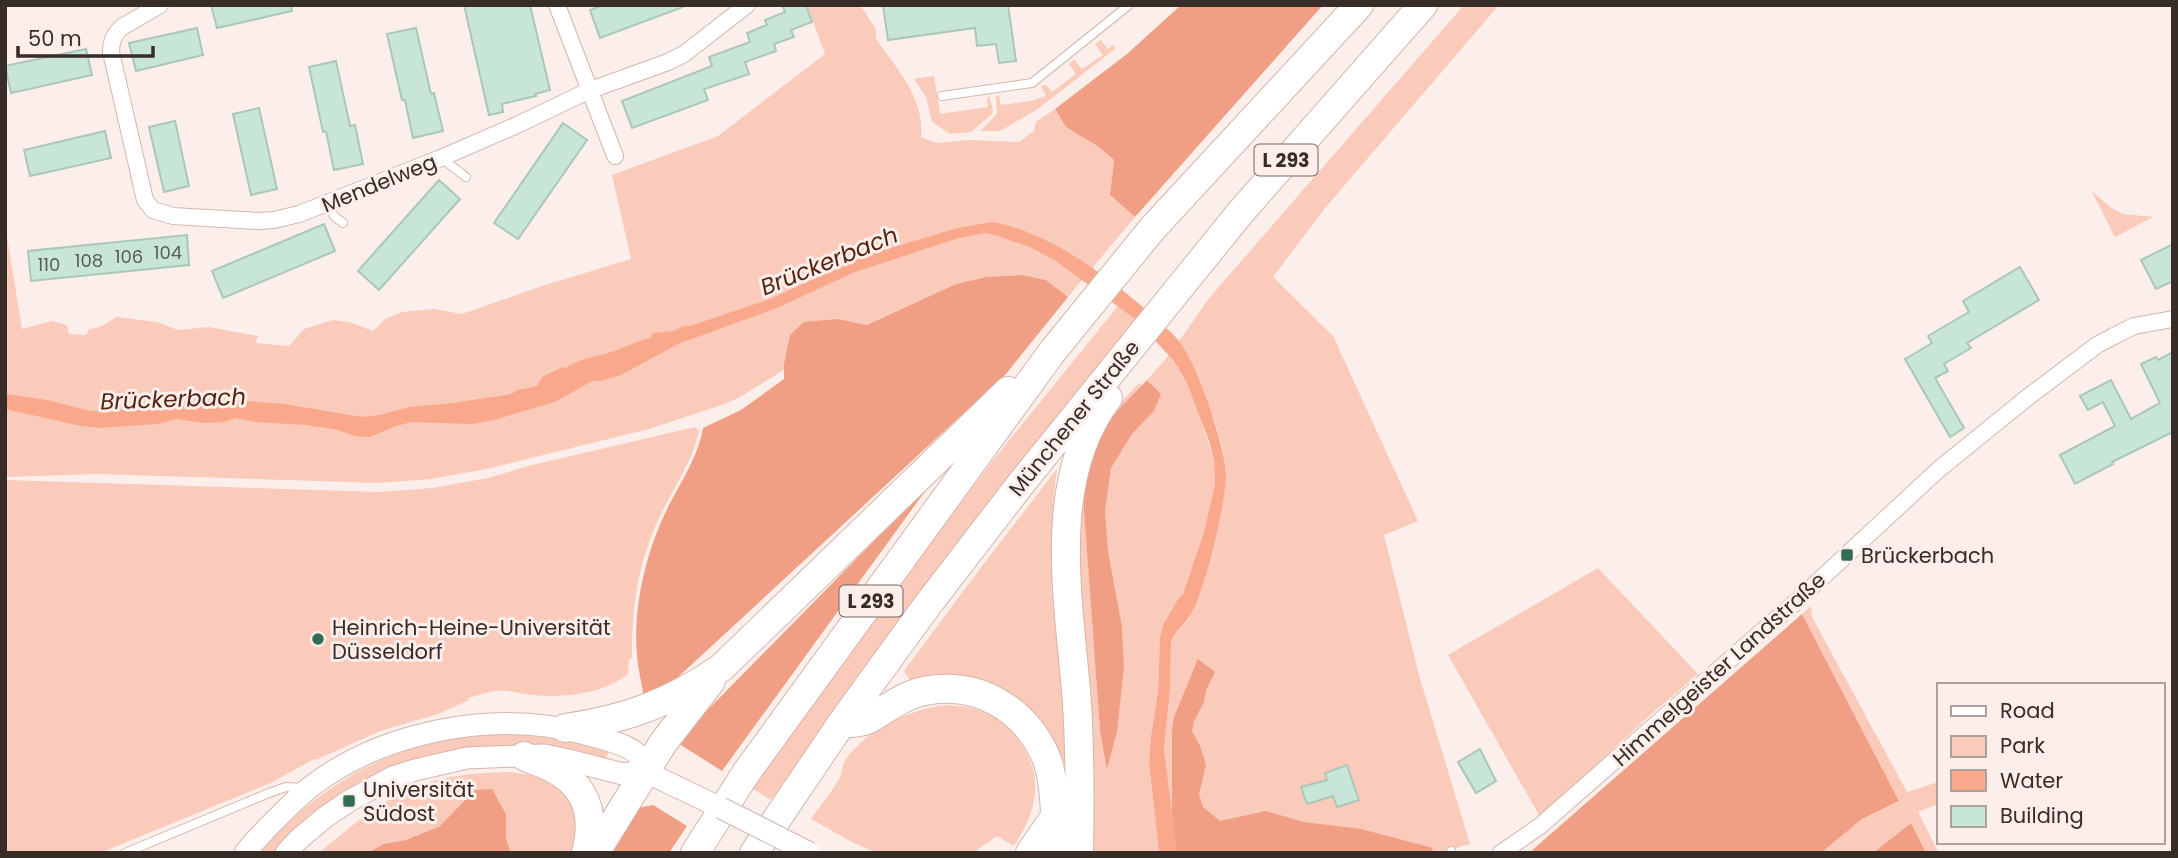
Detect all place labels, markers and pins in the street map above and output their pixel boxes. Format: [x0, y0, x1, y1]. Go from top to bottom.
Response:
place label: Brückerbach [1861, 541, 1994, 570]
marker: Brückerbach [1839, 547, 1855, 563]
place label: Heinrich-Heine-Universität Düsseldorf [332, 613, 611, 666]
marker: Heinrich-Heine-Universität Düsseldorf [310, 631, 326, 647]
place label: Universität Südost [363, 775, 474, 828]
marker: Universität Südost [341, 793, 357, 809]

